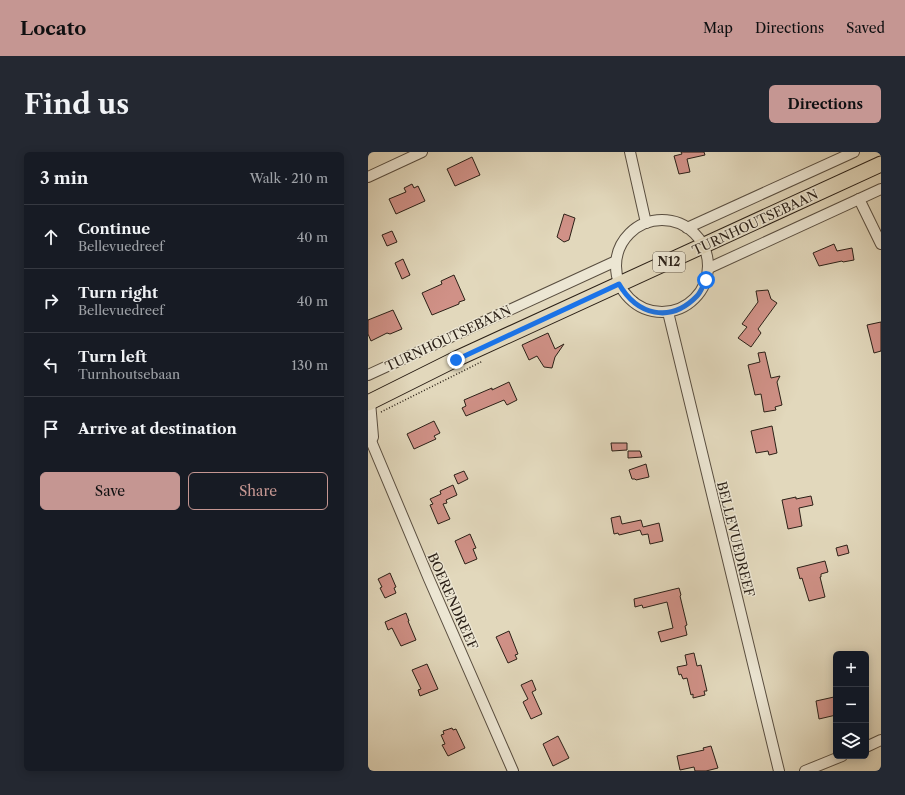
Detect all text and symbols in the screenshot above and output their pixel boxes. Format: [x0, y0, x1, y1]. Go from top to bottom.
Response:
text: Locato [20, 17, 86, 40]
text: Map [703, 19, 733, 37]
text: Directions [755, 19, 824, 37]
text: Saved [846, 19, 885, 37]
button: Directions [769, 85, 881, 123]
text: Find us [24, 87, 129, 121]
text: 3 min [40, 168, 89, 188]
text: Walk · 210 m [250, 170, 328, 186]
street label: TURNHOUTSEBAAN [690, 186, 821, 258]
text: Continue [78, 219, 150, 238]
icon: ahead [40, 226, 62, 248]
text: 40 m [297, 229, 328, 245]
text: Bellevuedreef [78, 238, 164, 254]
road number: N12 [653, 252, 685, 272]
route start [697, 271, 715, 289]
text: Turn right [78, 283, 158, 302]
icon: right [40, 290, 62, 312]
text: 40 m [297, 293, 328, 309]
text: Bellevuedreef [78, 302, 164, 318]
street label: TURNHOUTSEBAAN [383, 302, 514, 374]
text: Turn left [78, 347, 147, 366]
route end [447, 351, 465, 369]
icon: left [40, 354, 62, 376]
text: 130 m [292, 357, 328, 373]
text: Turnhoutsebaan [78, 366, 180, 382]
icon: arrive [40, 418, 62, 440]
text: Arrive at destination [78, 419, 237, 438]
button: Save [40, 472, 180, 510]
button: Share [188, 472, 328, 510]
street label: BELLEVUEDREEF [714, 480, 758, 599]
street label: BOERENDREEF [425, 550, 482, 652]
map controls [833, 651, 869, 759]
button: + [833, 651, 869, 687]
button: − [833, 687, 869, 723]
button: layers [833, 723, 869, 759]

